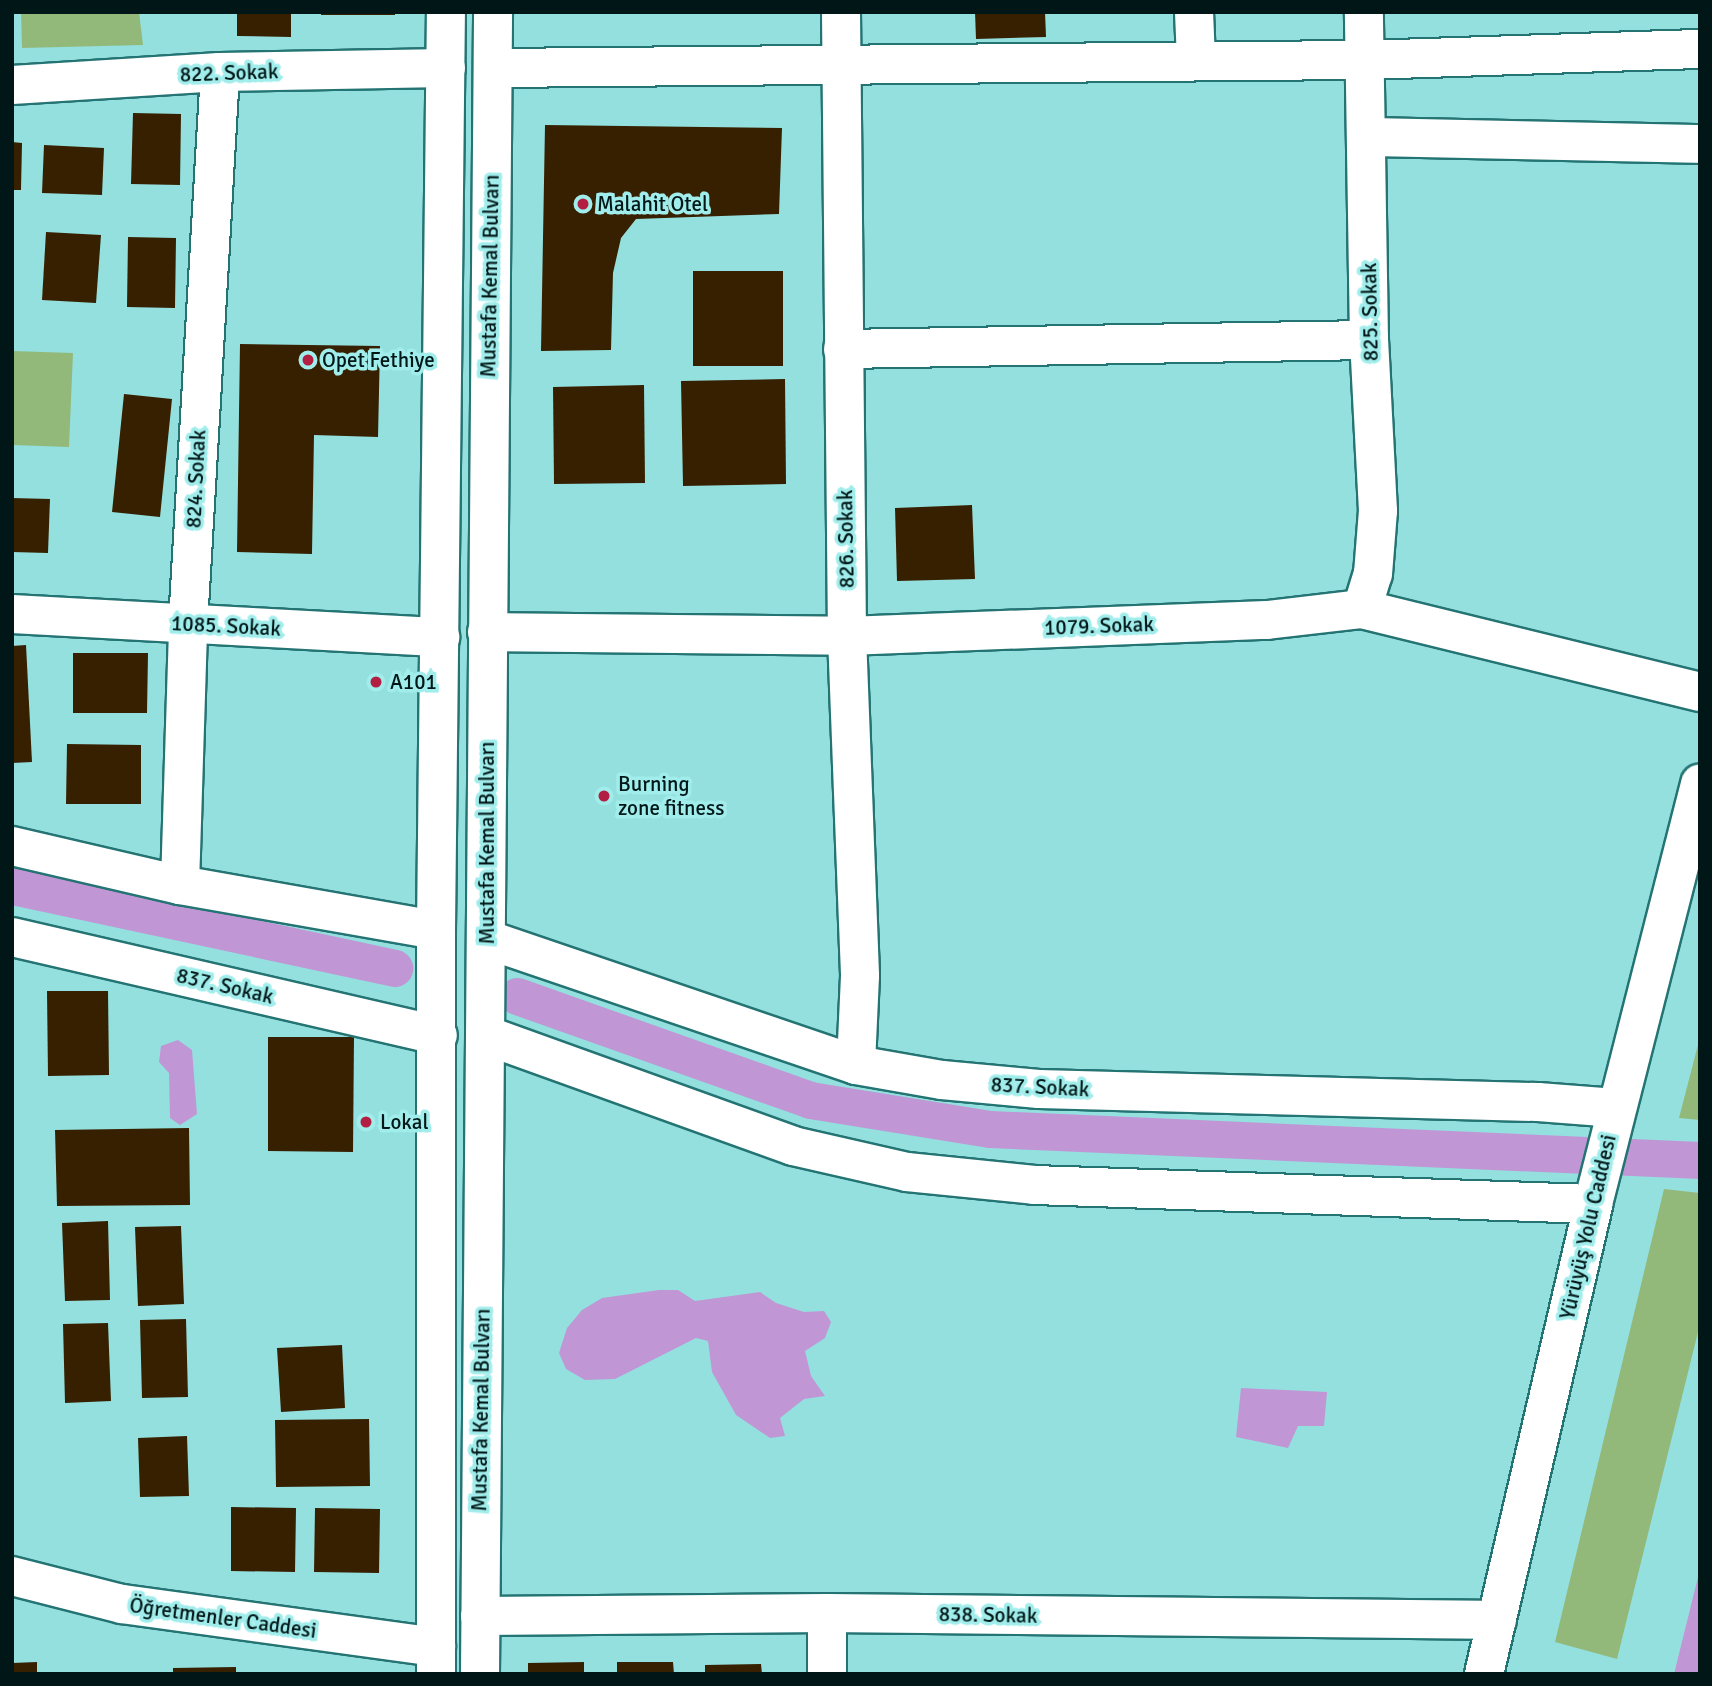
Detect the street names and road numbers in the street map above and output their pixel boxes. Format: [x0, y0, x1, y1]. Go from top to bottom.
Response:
street label: 822. Sokak [179, 59, 279, 87]
street label: Mustafa Kemal Bulvarı [476, 174, 504, 378]
street label: 825. Sokak [1357, 263, 1383, 361]
street label: 824. Sokak [181, 429, 211, 529]
street label: 826. Sokak [833, 490, 859, 588]
street label: 1085. Sokak [171, 611, 281, 641]
street label: 1079. Sokak [1044, 611, 1154, 641]
street label: Mustafa Kemal Bulvarı [474, 742, 500, 944]
street label: 837. Sokak [174, 963, 276, 1009]
street label: 837. Sokak [990, 1072, 1090, 1102]
street label: Yürüyüş Yolu Caddesi [1554, 1132, 1622, 1322]
street label: Mustafa Kemal Bulvarı [467, 1308, 495, 1512]
street label: Öğretmenler Caddesi [128, 1592, 318, 1644]
street label: 838. Sokak [939, 1602, 1037, 1628]

